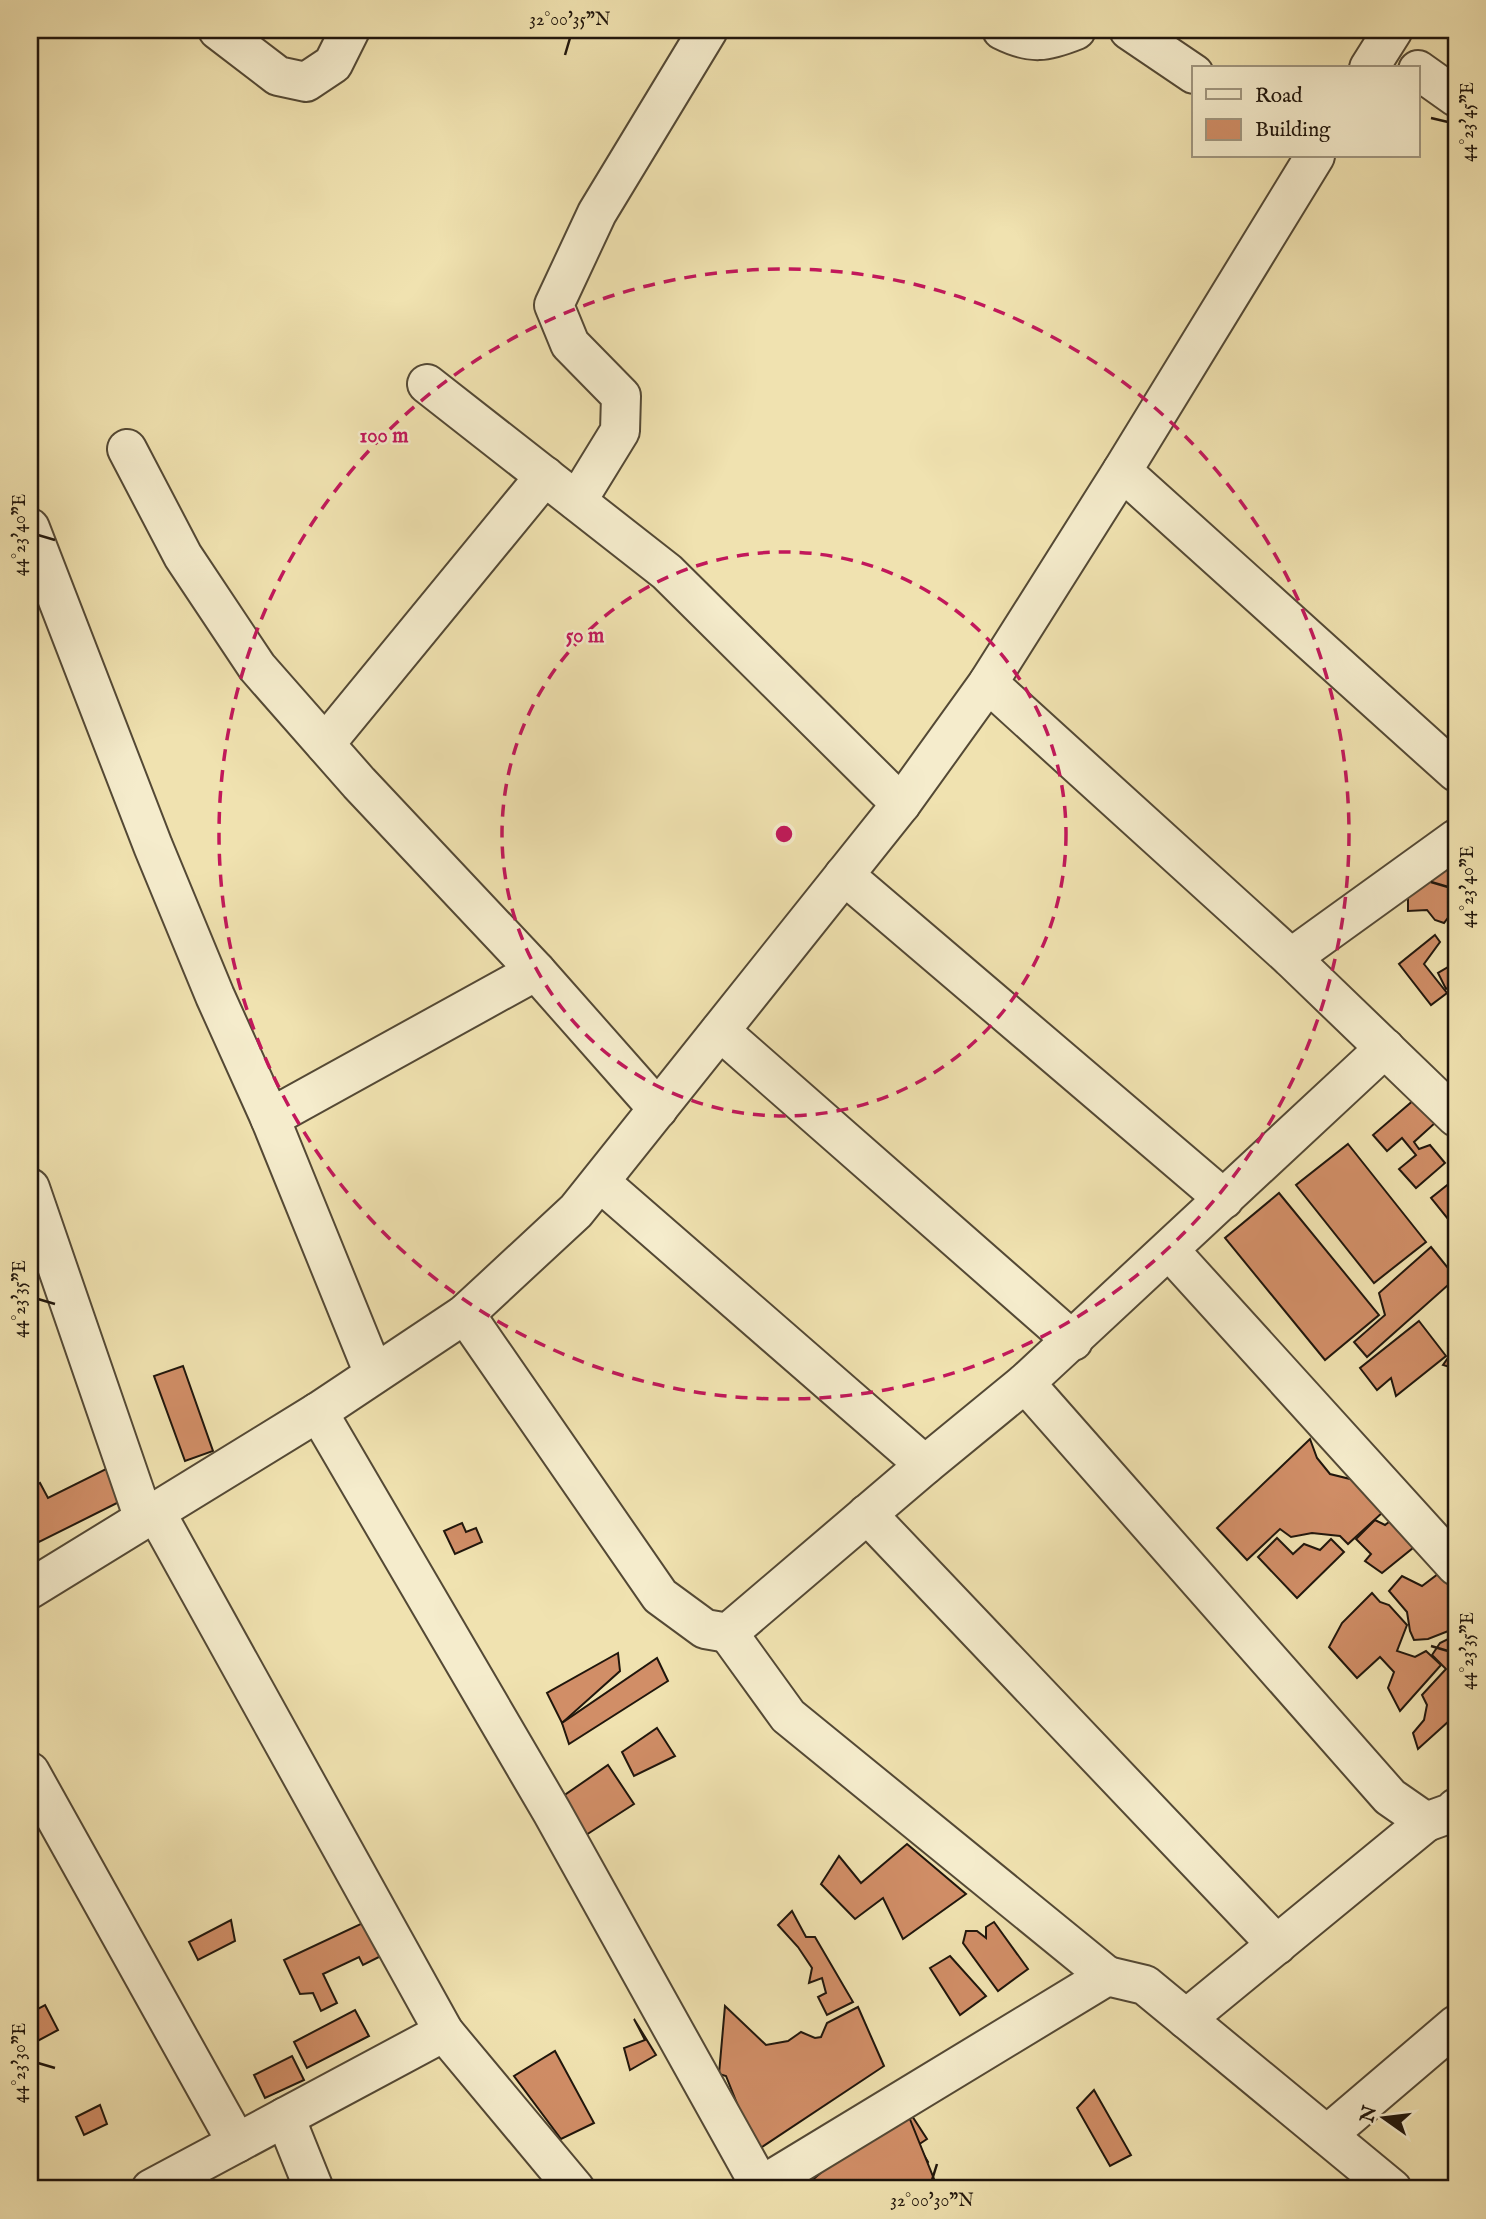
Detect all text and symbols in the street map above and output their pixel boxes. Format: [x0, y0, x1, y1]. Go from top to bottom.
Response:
text: 32°00'35"N [529, 9, 611, 32]
legend [1192, 66, 1420, 158]
text: 44°23'45"E [1457, 82, 1480, 162]
text: Road [1255, 83, 1303, 110]
text: Building [1255, 117, 1331, 144]
text: 100 m [359, 423, 409, 450]
text: 44°23'40"E [9, 494, 32, 576]
text: 50 m [566, 623, 605, 650]
centre of rings [772, 822, 796, 846]
text: 44°23'40"E [1457, 846, 1480, 928]
text: 44°23'35"E [9, 1260, 32, 1338]
text: 44°23'35"E [1457, 1612, 1480, 1690]
text: 44°23'30"E [9, 2023, 32, 2103]
north arrow [1350, 2082, 1420, 2152]
text: N [1356, 2103, 1383, 2126]
text: 32°00'30"N [890, 2190, 974, 2213]

